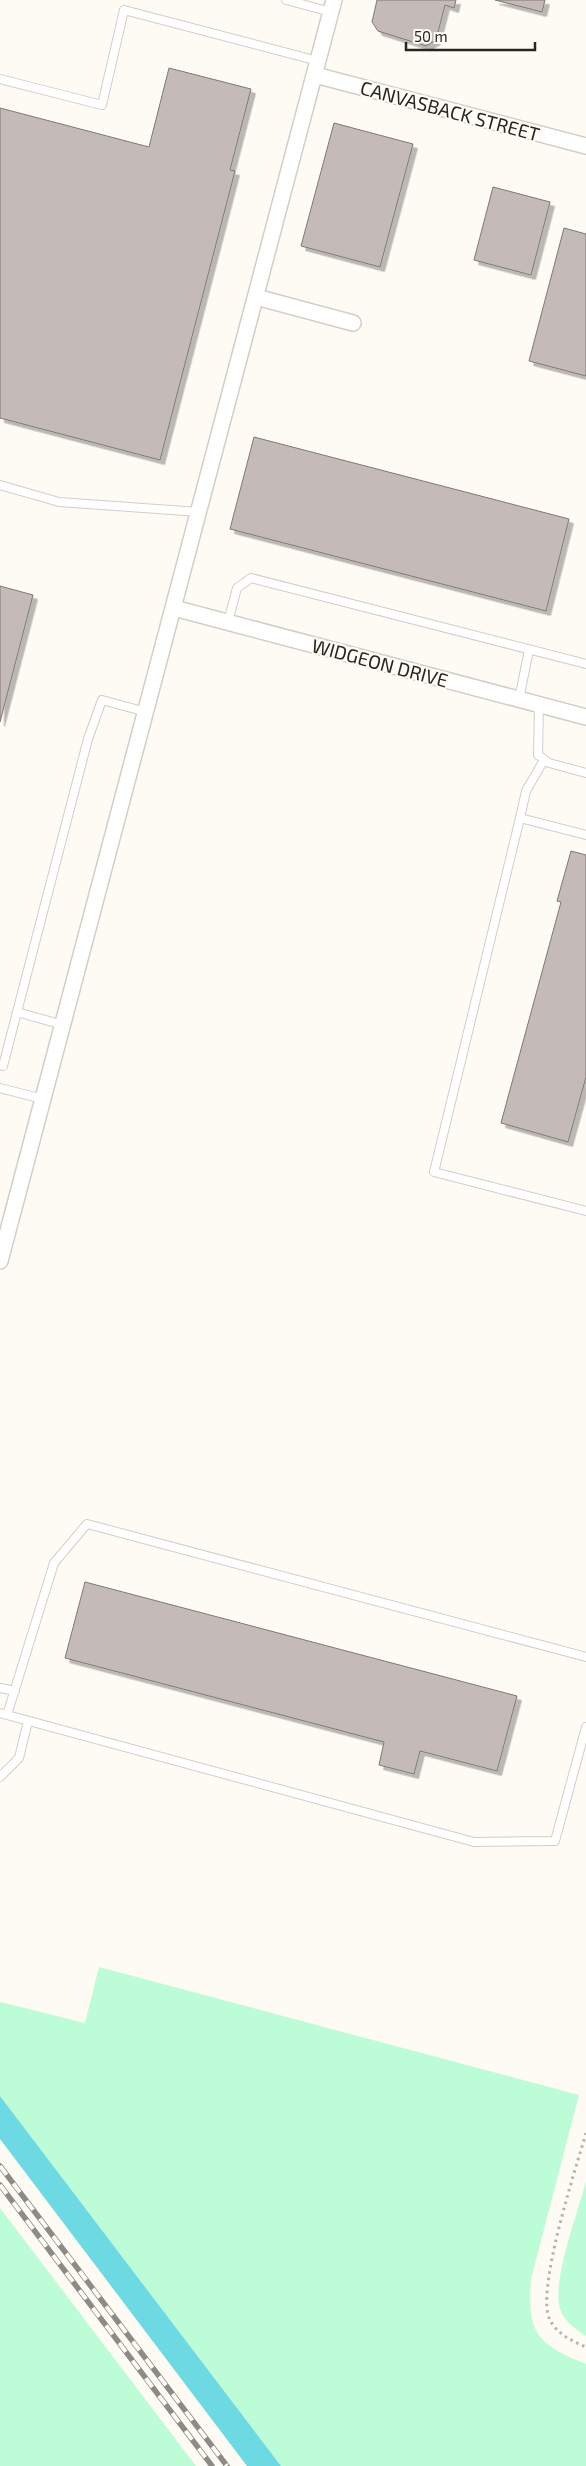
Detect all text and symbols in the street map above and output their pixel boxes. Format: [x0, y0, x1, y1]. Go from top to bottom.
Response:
scale bar [406, 20, 535, 52]
text: 50 m [414, 27, 448, 45]
street label: CANVASBACK STREET [358, 75, 542, 146]
street label: WIDGEON DRIVE [310, 633, 451, 692]

